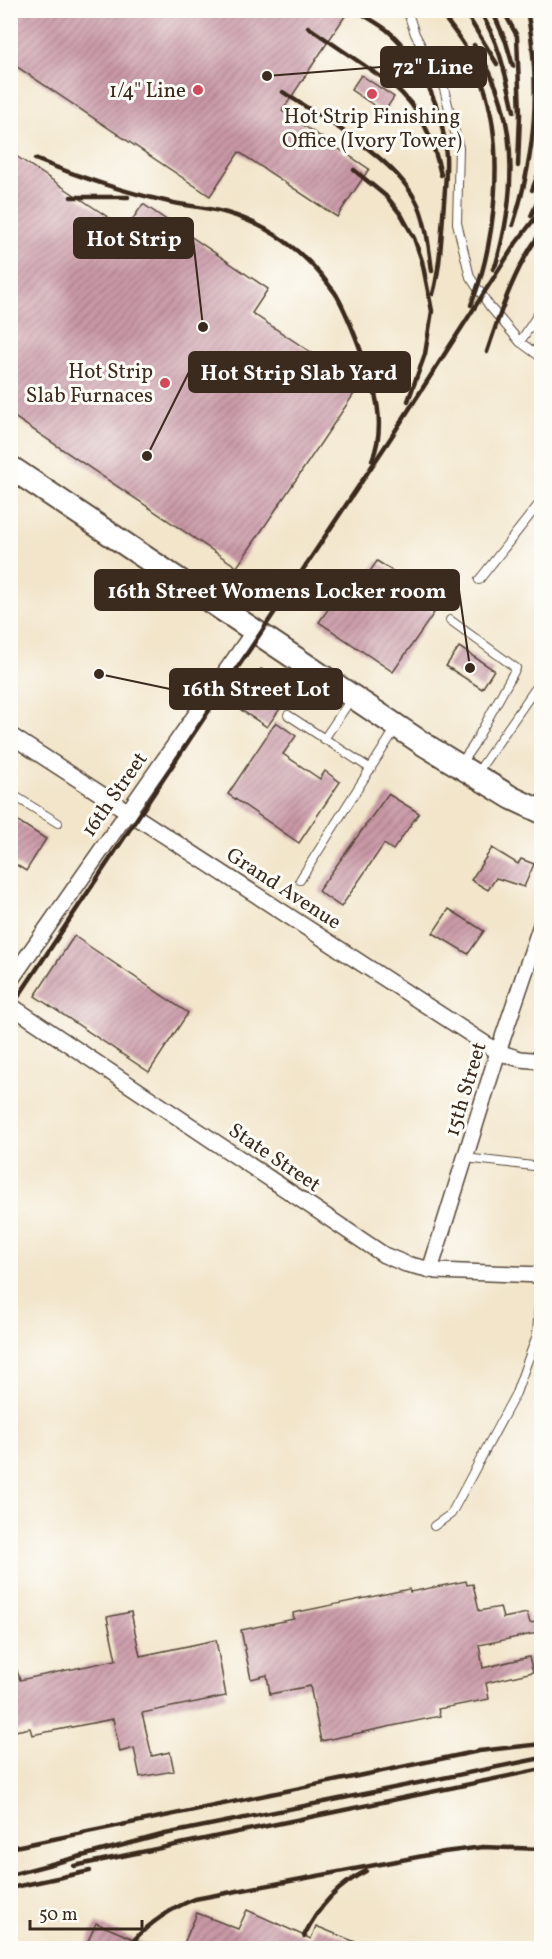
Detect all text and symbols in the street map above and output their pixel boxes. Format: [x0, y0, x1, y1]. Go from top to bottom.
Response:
callout: 72" Line [381, 47, 486, 87]
text: 72" Line [393, 53, 473, 84]
place label: 1/4" Line [109, 77, 186, 106]
marker: 1/4" Line [191, 83, 205, 97]
marker: Hot Strip Finishing Office (Ivory Tower) [365, 87, 379, 101]
place label: Hot Strip Finishing Office (Ivory Tower) [282, 103, 462, 156]
callout: Hot Strip [74, 218, 193, 258]
text: Hot Strip [86, 225, 182, 256]
callout: Hot Strip Slab Yard [189, 352, 410, 392]
place label: Hot Strip Slab Furnaces [26, 358, 153, 411]
text: Hot Strip Slab Yard [201, 359, 397, 390]
marker: Hot Strip Slab Furnaces [158, 376, 172, 390]
callout: 16th Street Womens Locker room [95, 570, 459, 610]
text: 16th Street Womens Locker room [107, 577, 447, 608]
callout: 16th Street Lot [170, 669, 342, 709]
text: 16th Street Lot [182, 675, 330, 706]
street label: 16th Street [75, 746, 155, 843]
street label: Grand Avenue [220, 841, 346, 937]
street label: 15th Street [438, 1039, 495, 1140]
street label: State Street [222, 1117, 326, 1200]
scale bar [30, 1893, 142, 1931]
text: 50 m [39, 1903, 78, 1928]

